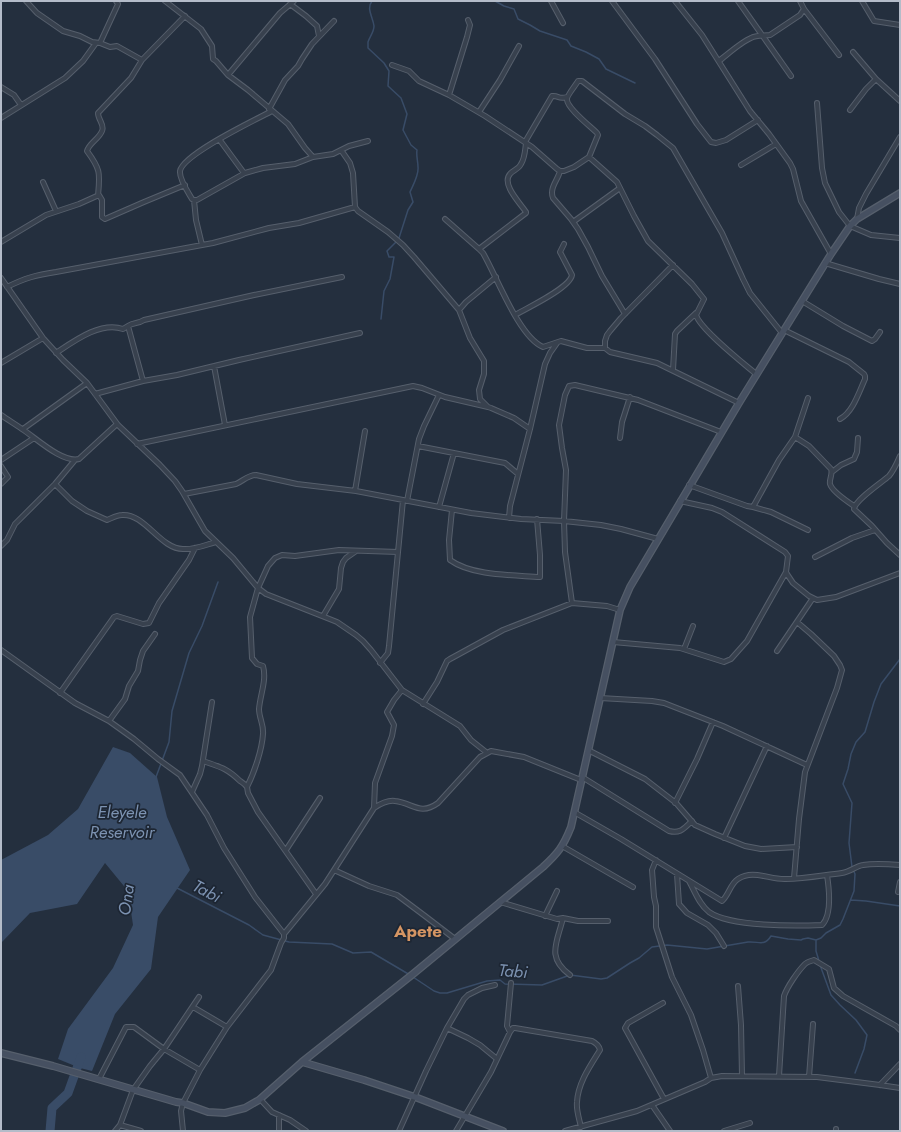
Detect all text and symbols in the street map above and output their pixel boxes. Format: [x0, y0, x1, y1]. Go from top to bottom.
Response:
water label: Eleyele Reservoir [89, 800, 156, 844]
water label: Tabi [189, 874, 226, 909]
water label: Ona [112, 882, 140, 917]
district label: Apete [393, 919, 442, 943]
water label: Tabi [497, 958, 529, 984]

